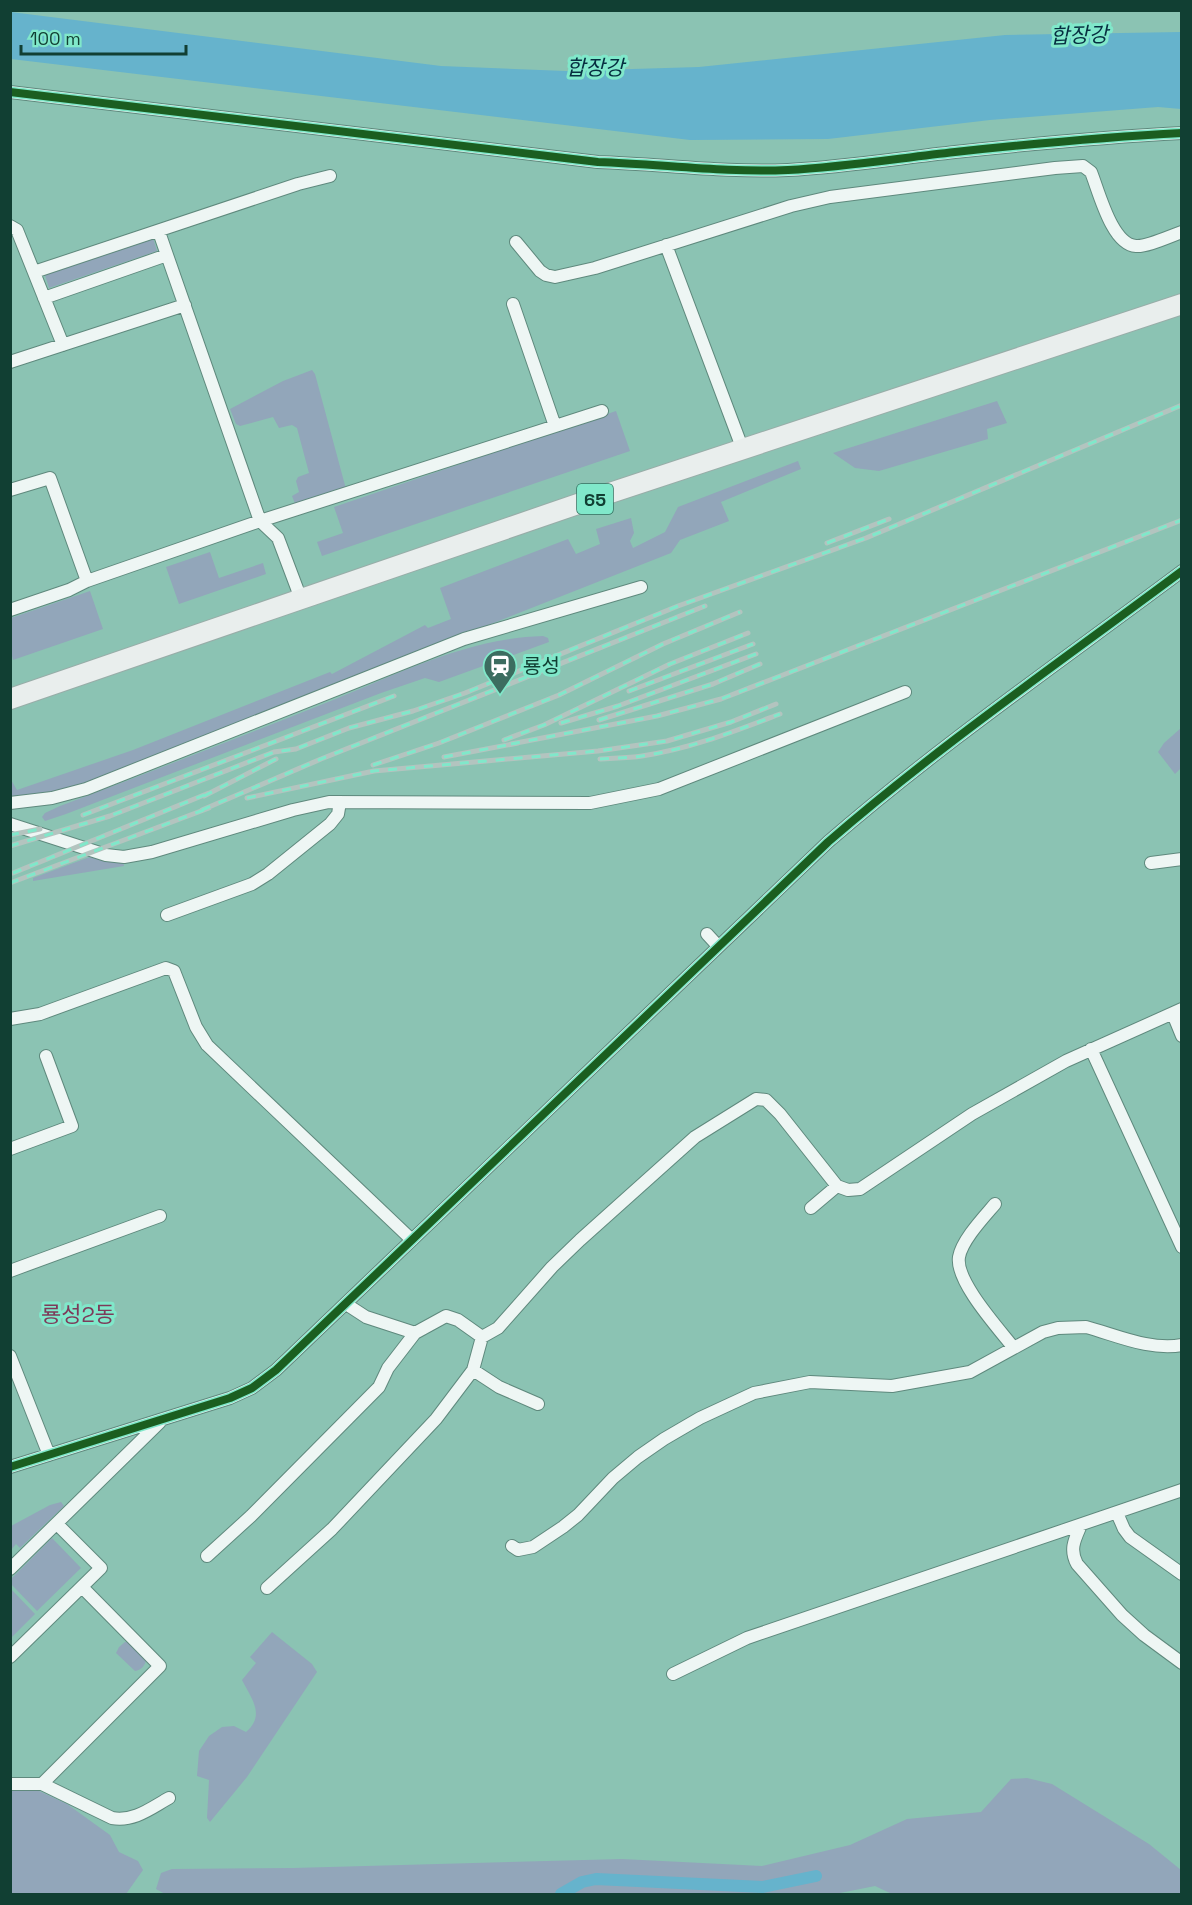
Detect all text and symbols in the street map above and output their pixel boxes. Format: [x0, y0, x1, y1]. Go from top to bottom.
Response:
scale bar [21, 18, 186, 56]
water label: 합장강 [1050, 20, 1111, 50]
text: 100 m [30, 27, 81, 50]
water label: 합장강 [566, 54, 627, 81]
road number: 65 [577, 484, 613, 514]
station icon: 룡성 [482, 648, 518, 695]
place label: 룡성 [523, 653, 560, 679]
district label: 룡성2동 [41, 1300, 115, 1328]

